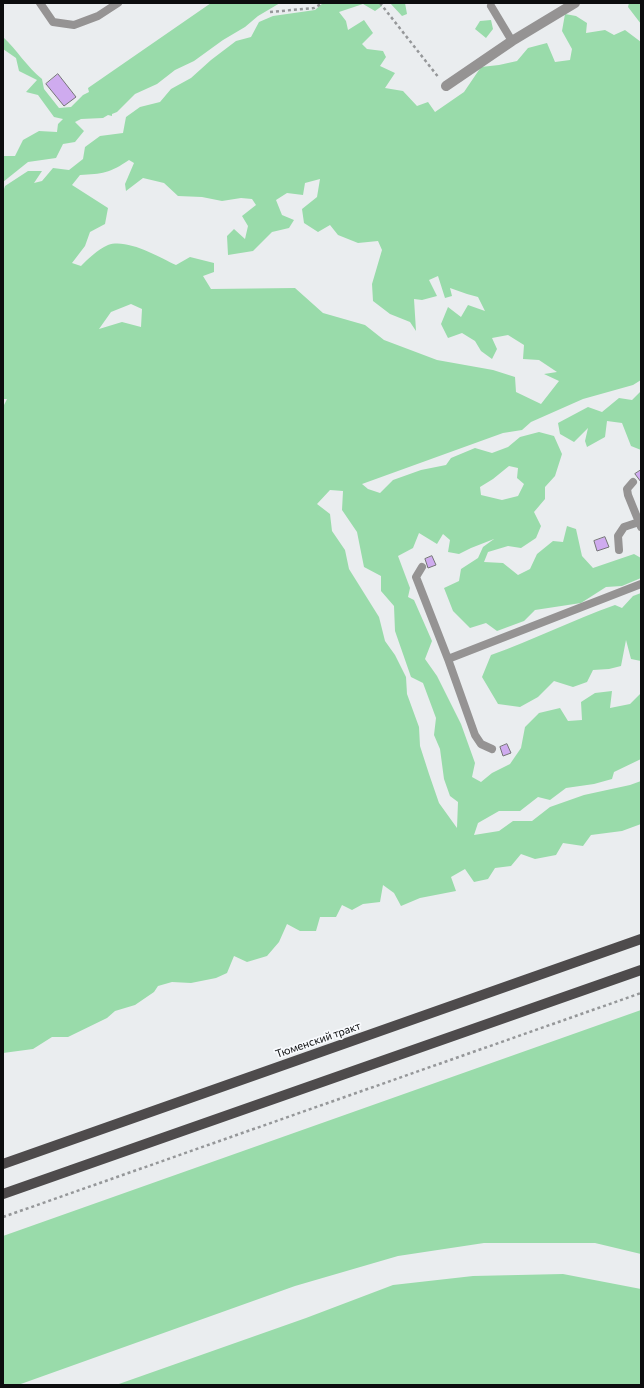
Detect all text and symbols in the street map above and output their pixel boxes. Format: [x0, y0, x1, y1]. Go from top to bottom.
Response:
street label: Тюменский тракт [274, 1019, 362, 1061]

